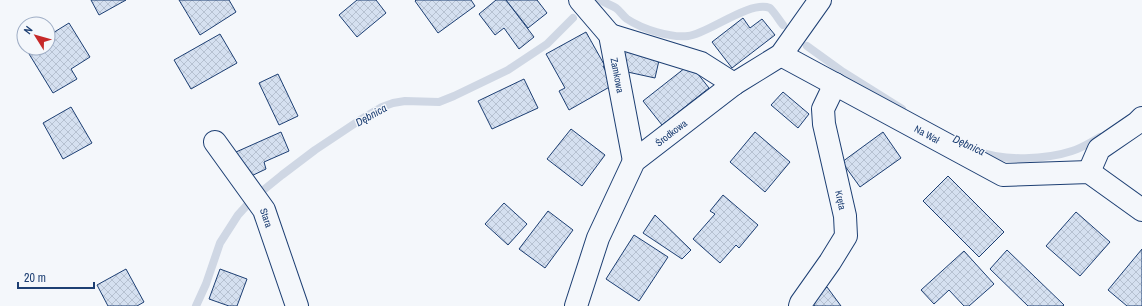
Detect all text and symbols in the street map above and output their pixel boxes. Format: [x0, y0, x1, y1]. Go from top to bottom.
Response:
north arrow [16, 16, 56, 56]
text: N [20, 23, 36, 37]
street label: Zamkowa [607, 57, 627, 94]
water label: Dębnica [353, 101, 389, 129]
street label: Środkowa [653, 116, 690, 149]
street label: Na Wał [912, 122, 943, 147]
water label: Dębnica [951, 132, 987, 158]
street label: Kręta [832, 189, 849, 212]
street label: Stara [257, 207, 276, 230]
scale bar [18, 264, 94, 290]
text: 20 m [24, 270, 46, 286]

